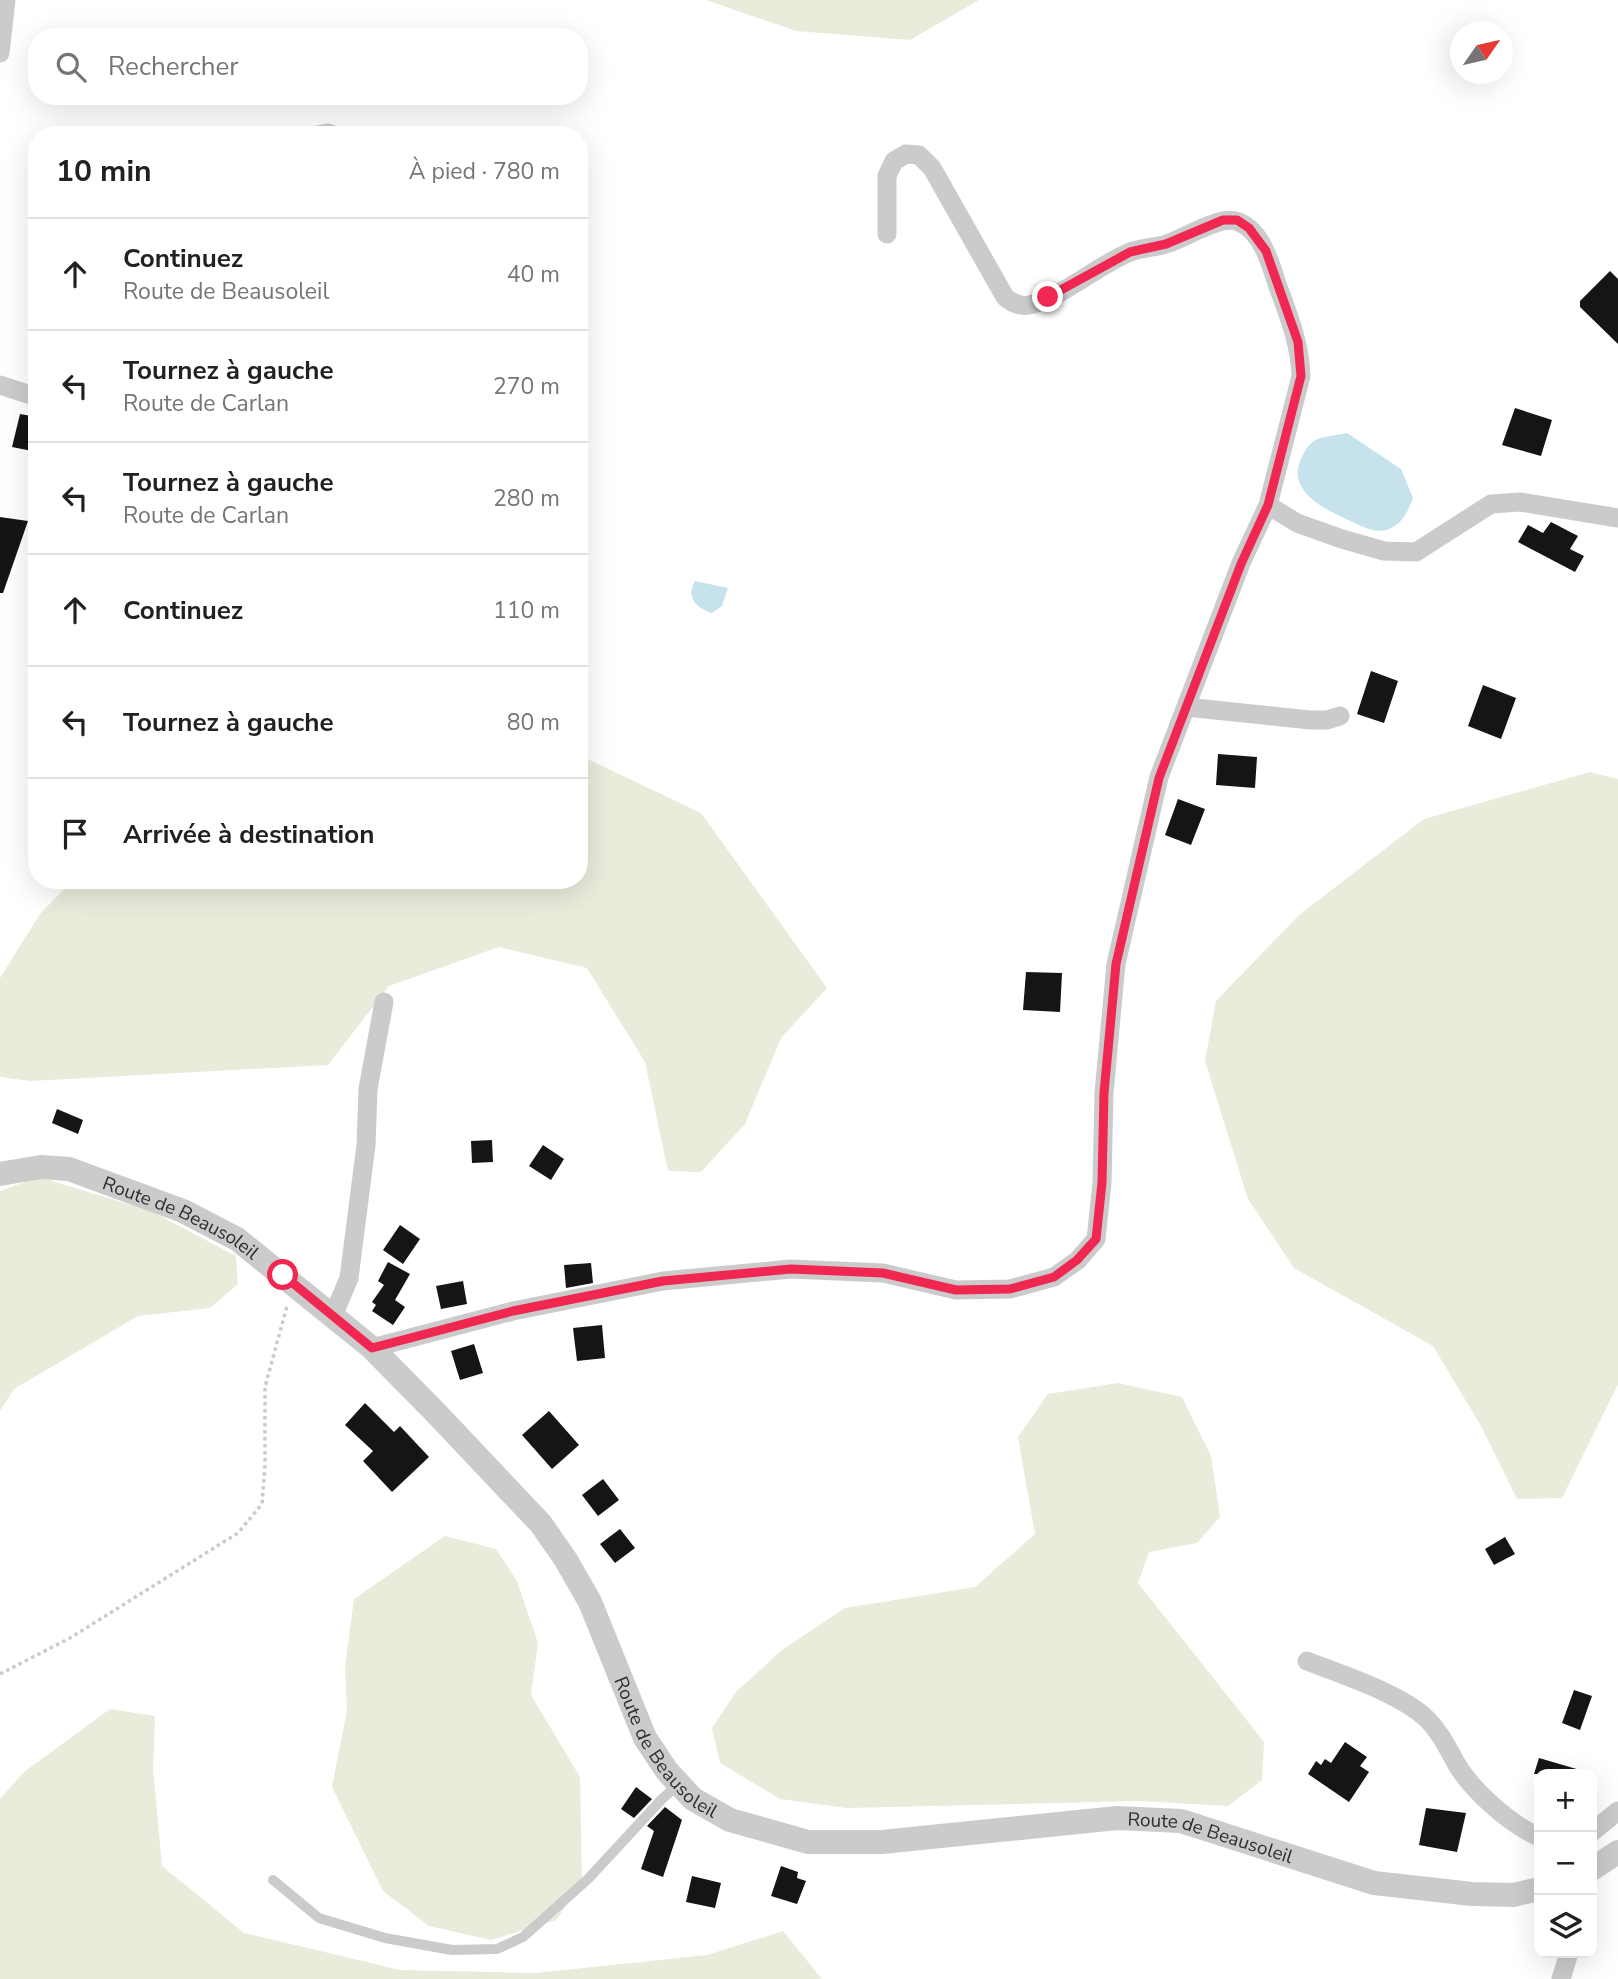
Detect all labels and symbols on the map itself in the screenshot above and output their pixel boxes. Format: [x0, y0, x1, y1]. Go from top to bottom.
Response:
north arrow [1450, 21, 1513, 84]
route end [1032, 281, 1063, 312]
street label: Route de Beausoleil [99, 1171, 264, 1266]
route start [267, 1259, 298, 1290]
street label: Route de Beausoleil [607, 1673, 723, 1825]
street label: Route de Beausoleil [1127, 1807, 1297, 1870]

